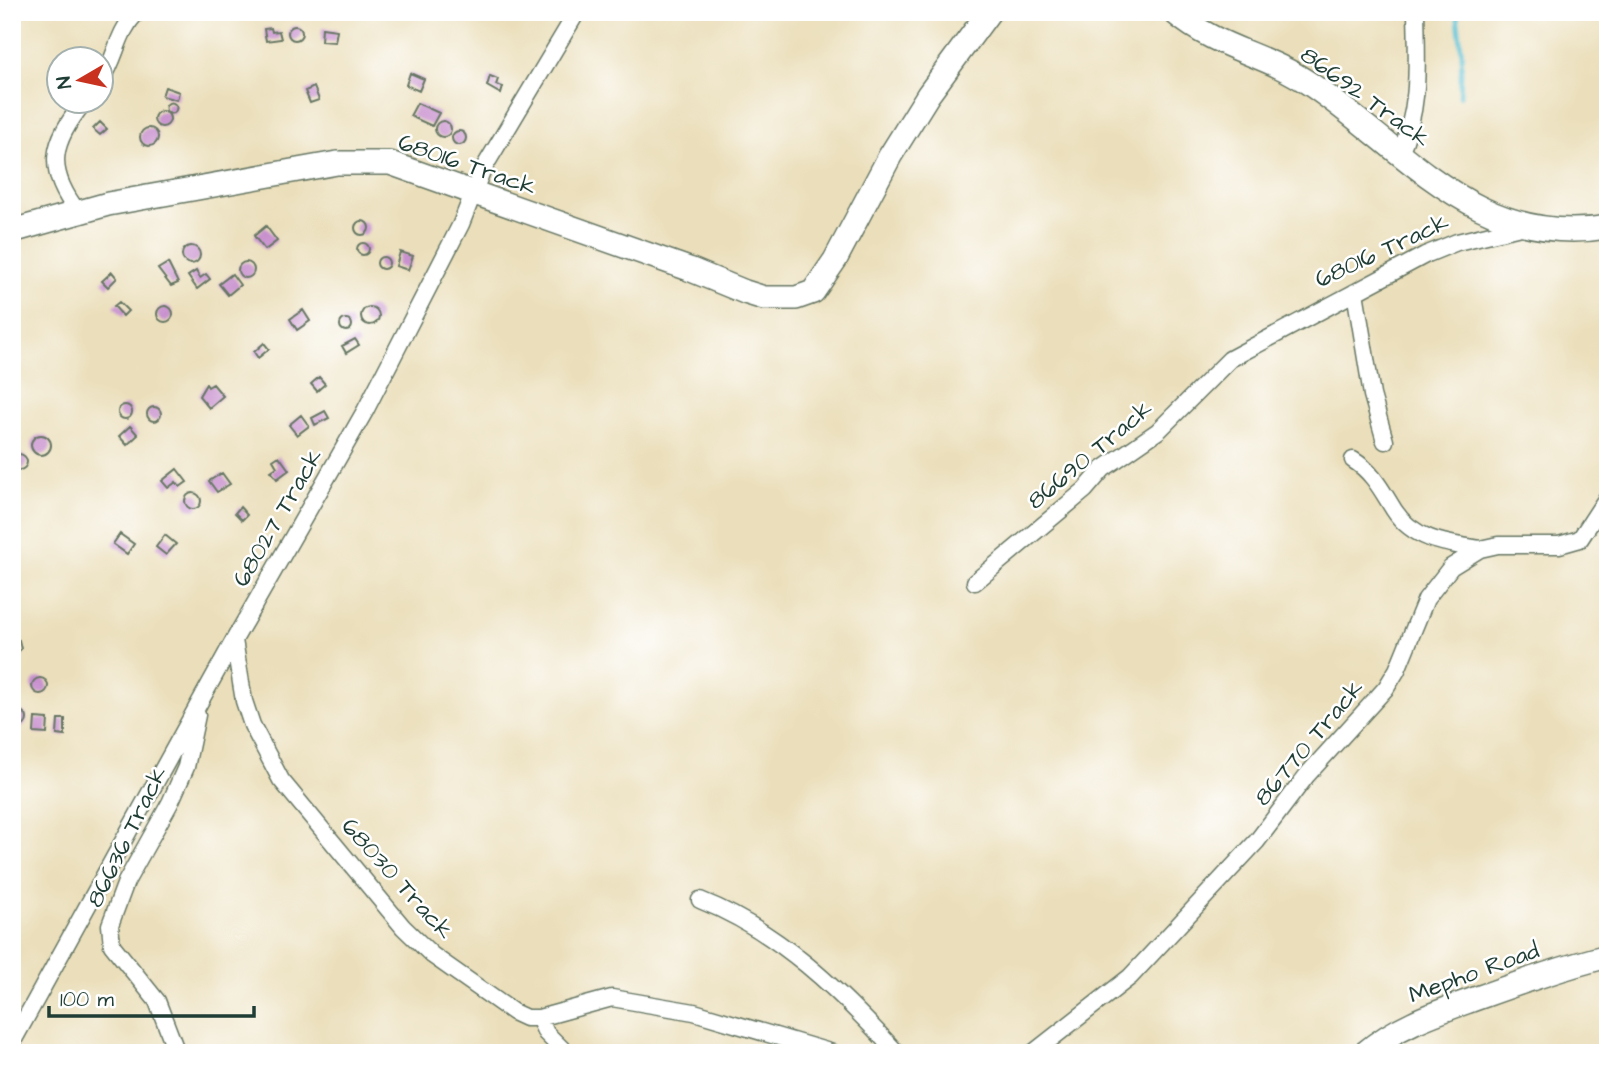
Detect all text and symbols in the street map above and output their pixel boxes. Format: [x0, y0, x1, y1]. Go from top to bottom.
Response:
street label: 86692 Track [1293, 38, 1437, 156]
north arrow [46, 46, 116, 116]
text: N [50, 74, 79, 90]
street label: 68016 Track [393, 126, 541, 205]
street label: 68016 Track [1310, 205, 1455, 297]
street label: 86690 Track [1020, 392, 1160, 518]
street label: 68027 Track [225, 443, 331, 593]
street label: 86770 Track [1246, 672, 1372, 813]
street label: 86636 Track [78, 761, 176, 913]
street label: 68030 Track [333, 811, 461, 947]
street label: Mepho Road [1404, 934, 1544, 1012]
scale bar [49, 974, 254, 1018]
text: 100 m [60, 985, 115, 1014]

